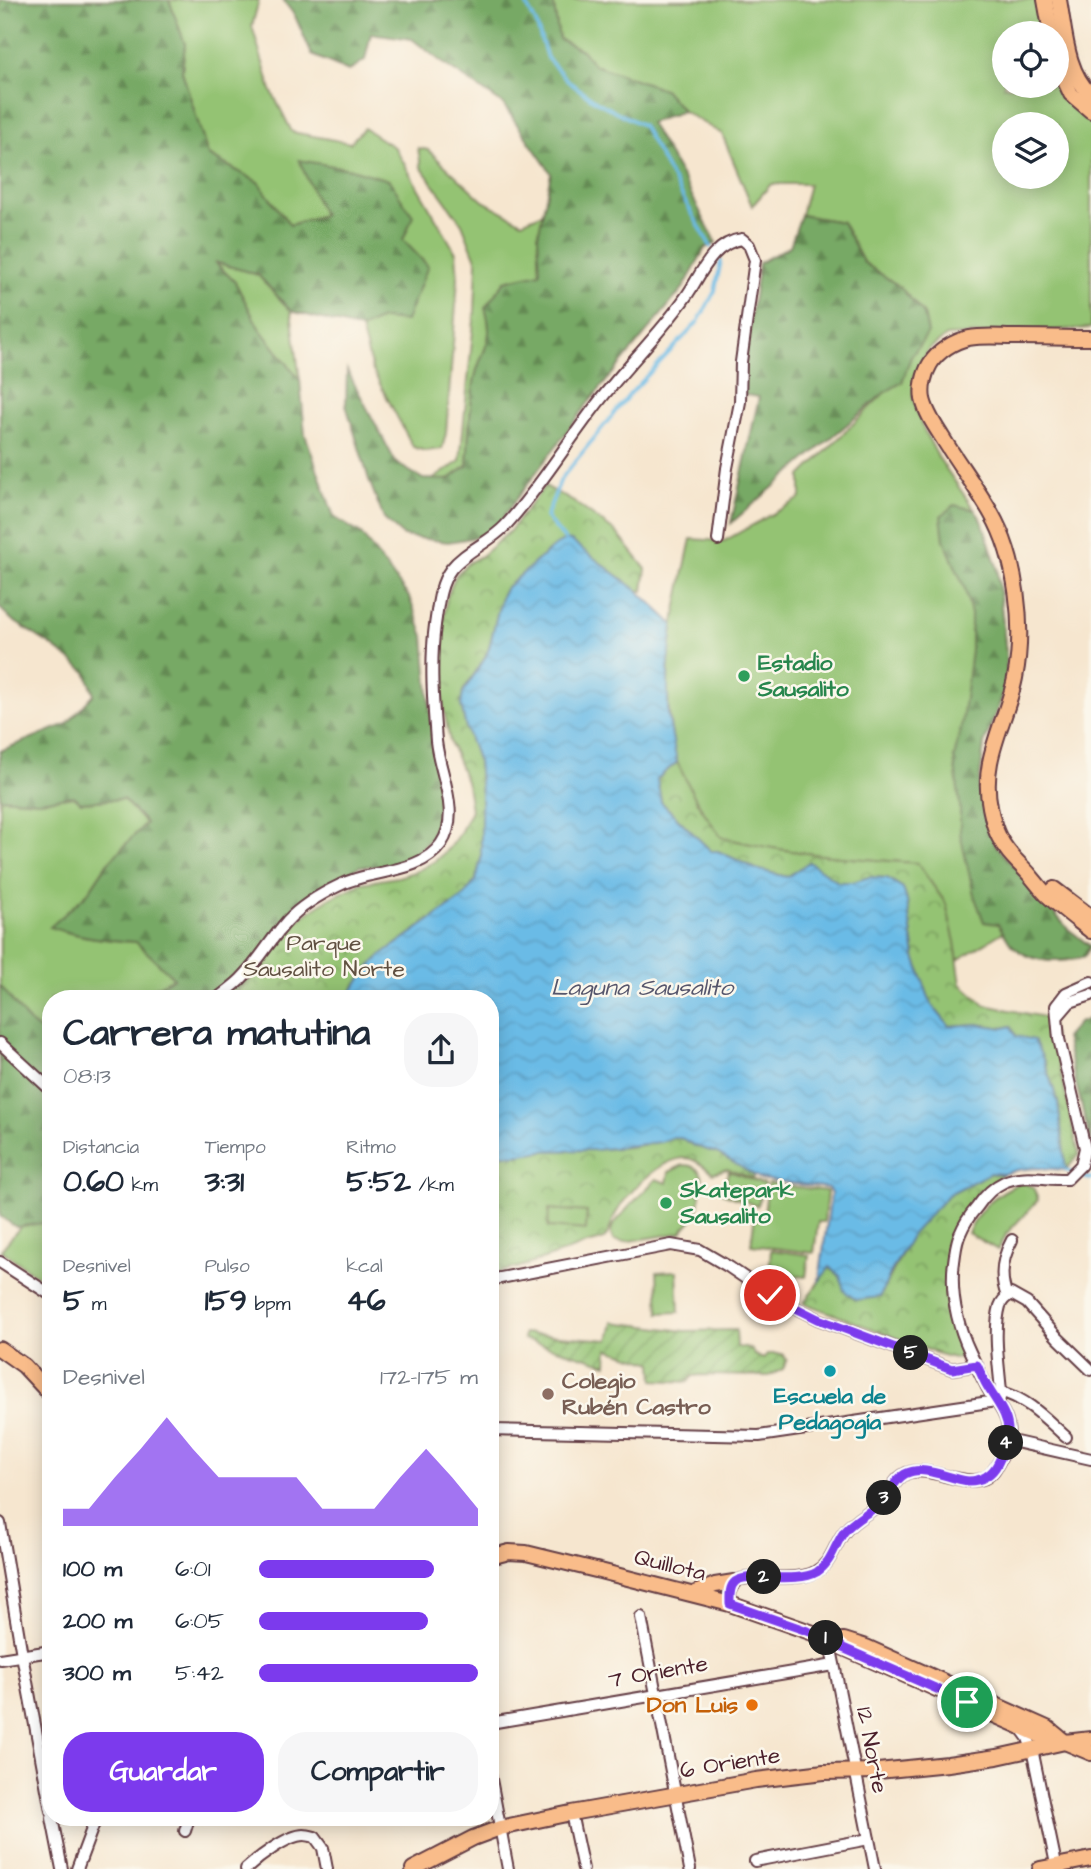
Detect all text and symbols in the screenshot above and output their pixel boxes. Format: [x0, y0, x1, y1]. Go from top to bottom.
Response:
map controls [992, 21, 1069, 189]
button: locate [992, 21, 1069, 98]
button: layers [992, 112, 1069, 189]
place label: Estadio Sausalito [757, 647, 849, 705]
marker: Estadio Sausalito [736, 668, 752, 684]
park label: Parque Sausalito Norte [243, 927, 405, 985]
water label: Laguna Sausalito [551, 971, 734, 1006]
text: Carrera matutina [63, 1008, 370, 1060]
button: share [404, 1013, 478, 1087]
text: 08:13 [63, 1060, 111, 1092]
text: Distancia [63, 1134, 139, 1161]
text: Tiempo [205, 1134, 266, 1161]
text: Ritmo [346, 1134, 396, 1161]
text: 0.60 [63, 1161, 124, 1203]
text: 3:31 [205, 1161, 244, 1203]
text: 5:52 [346, 1161, 411, 1203]
text: km [124, 1172, 158, 1199]
text: /km [411, 1172, 454, 1199]
place label: Skatepark Sausalito [679, 1174, 795, 1232]
marker: Skatepark Sausalito [658, 1195, 674, 1211]
text: Desnivel [63, 1253, 131, 1280]
text: Pulso [205, 1253, 250, 1280]
text: kcal [346, 1253, 383, 1280]
pin [740, 1265, 800, 1325]
icon: check [751, 1276, 789, 1314]
text: 5 [63, 1280, 84, 1322]
text: 159 [205, 1280, 247, 1322]
text: 46 [346, 1280, 386, 1322]
text: m [84, 1291, 107, 1318]
text: bpm [247, 1291, 290, 1318]
pin: 5 [894, 1336, 928, 1370]
text: 5 [904, 1339, 917, 1366]
text: Desnivel [63, 1361, 145, 1393]
text: 172–175 m [380, 1361, 478, 1393]
marker: Escuela de Pedagogía [822, 1363, 838, 1379]
place label: Colegio Rubén Castro [562, 1365, 711, 1423]
place label: Escuela de Pedagogía [774, 1380, 887, 1439]
marker: Colegio Rubén Castro [540, 1386, 556, 1402]
pin: 4 [988, 1426, 1024, 1460]
text: 4 [999, 1429, 1012, 1456]
pin: 3 [866, 1480, 902, 1516]
text: 3 [879, 1484, 888, 1511]
street label: Quillota [631, 1541, 709, 1589]
text: 100 m [63, 1553, 122, 1585]
text: 6:01 [175, 1553, 211, 1585]
pin: 2 [746, 1560, 782, 1594]
text: 2 [758, 1563, 769, 1590]
text: 200 m [63, 1605, 132, 1637]
text: 6:05 [175, 1605, 224, 1637]
pin: 1 [808, 1620, 844, 1656]
text: 1 [824, 1624, 827, 1651]
street label: 7 Oriente [606, 1648, 710, 1696]
text: 300 m [63, 1657, 131, 1689]
text: 5:42 [175, 1657, 224, 1689]
pin [937, 1672, 997, 1732]
icon: arrive [948, 1683, 986, 1721]
place label: Don Luis [647, 1689, 738, 1721]
marker: Don Luis [744, 1697, 760, 1713]
street label: 12 Norte [848, 1704, 896, 1796]
button: Guardar [63, 1732, 264, 1812]
button: Compartir [278, 1732, 478, 1812]
street label: 6 Oriente [678, 1739, 782, 1787]

